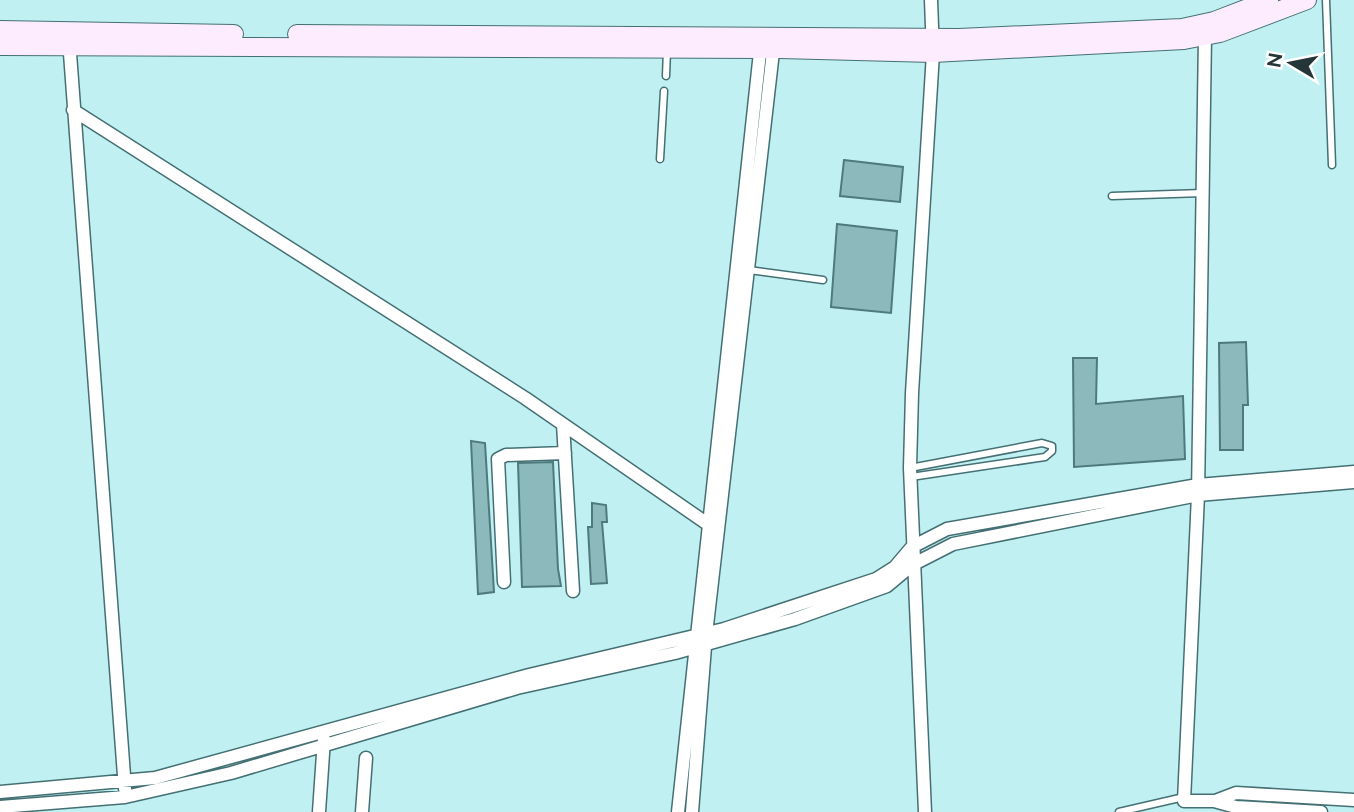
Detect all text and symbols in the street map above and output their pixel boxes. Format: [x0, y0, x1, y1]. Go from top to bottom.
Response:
north arrow [1256, 28, 1326, 98]
text: N [1262, 51, 1286, 69]

